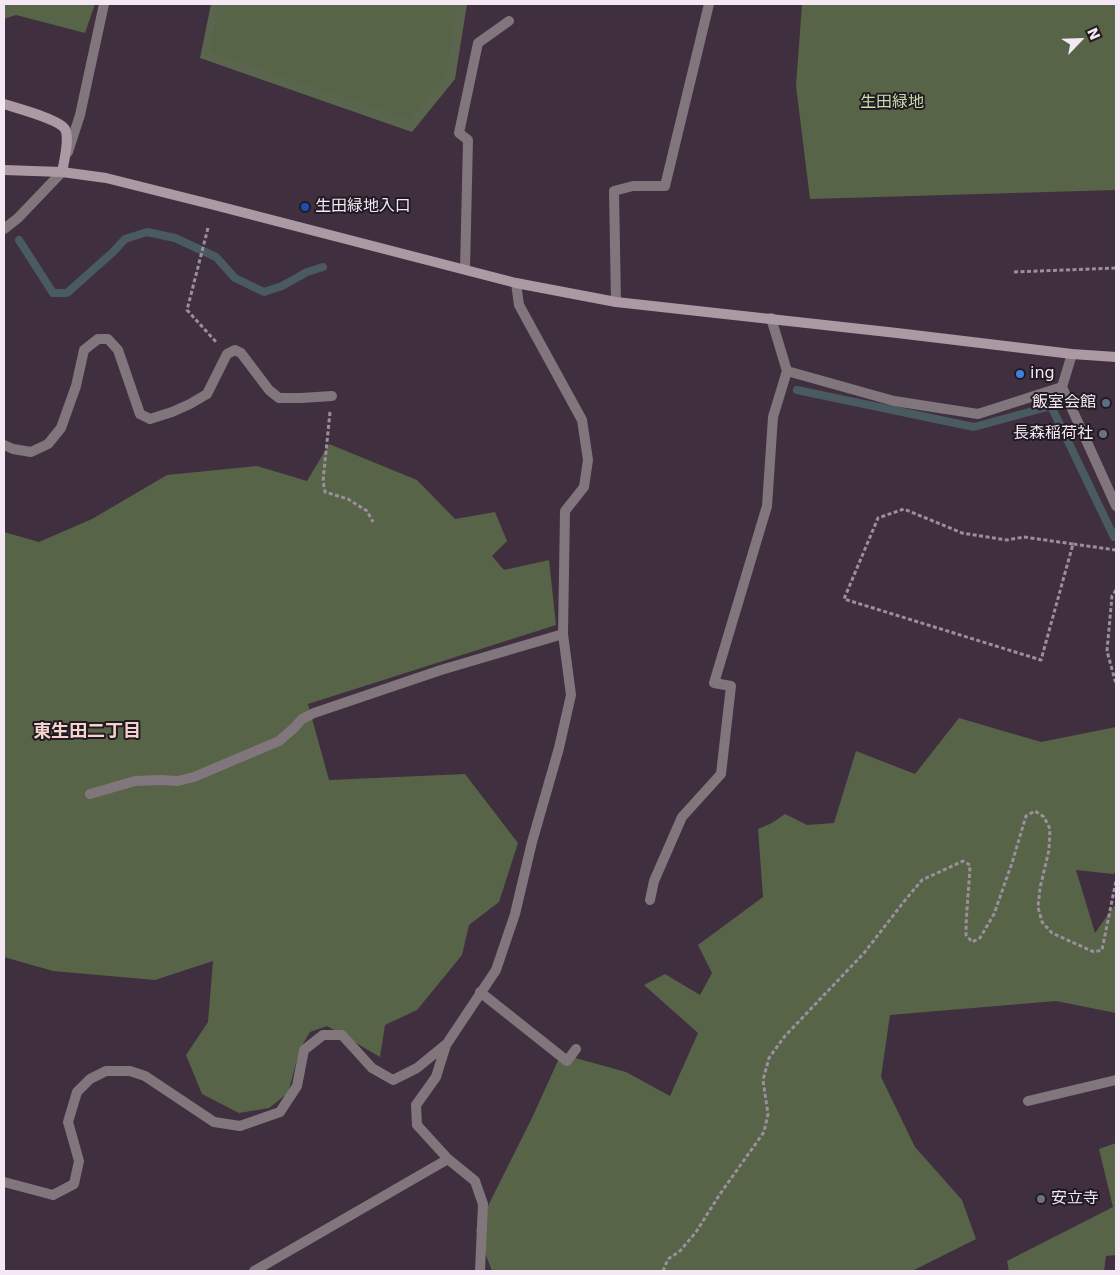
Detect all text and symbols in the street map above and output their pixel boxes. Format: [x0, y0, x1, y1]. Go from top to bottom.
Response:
north arrow [1055, 15, 1105, 65]
text: N [1084, 25, 1103, 43]
park label: 生田緑地 [860, 93, 924, 113]
place label: 生田緑地入口 [315, 197, 411, 217]
marker: 生田緑地入口 [299, 201, 311, 213]
place label: ing [1030, 364, 1055, 384]
marker: ing [1014, 368, 1026, 380]
place label: 飯室会館 [1032, 393, 1096, 413]
marker: 飯室会館 [1100, 397, 1112, 409]
place label: 長森稲荷社 [1013, 424, 1093, 444]
marker: 長森稲荷社 [1097, 428, 1109, 440]
district label: 東生田二丁目 [33, 721, 141, 743]
place label: 安立寺 [1051, 1189, 1099, 1209]
marker: 安立寺 [1035, 1193, 1047, 1205]

